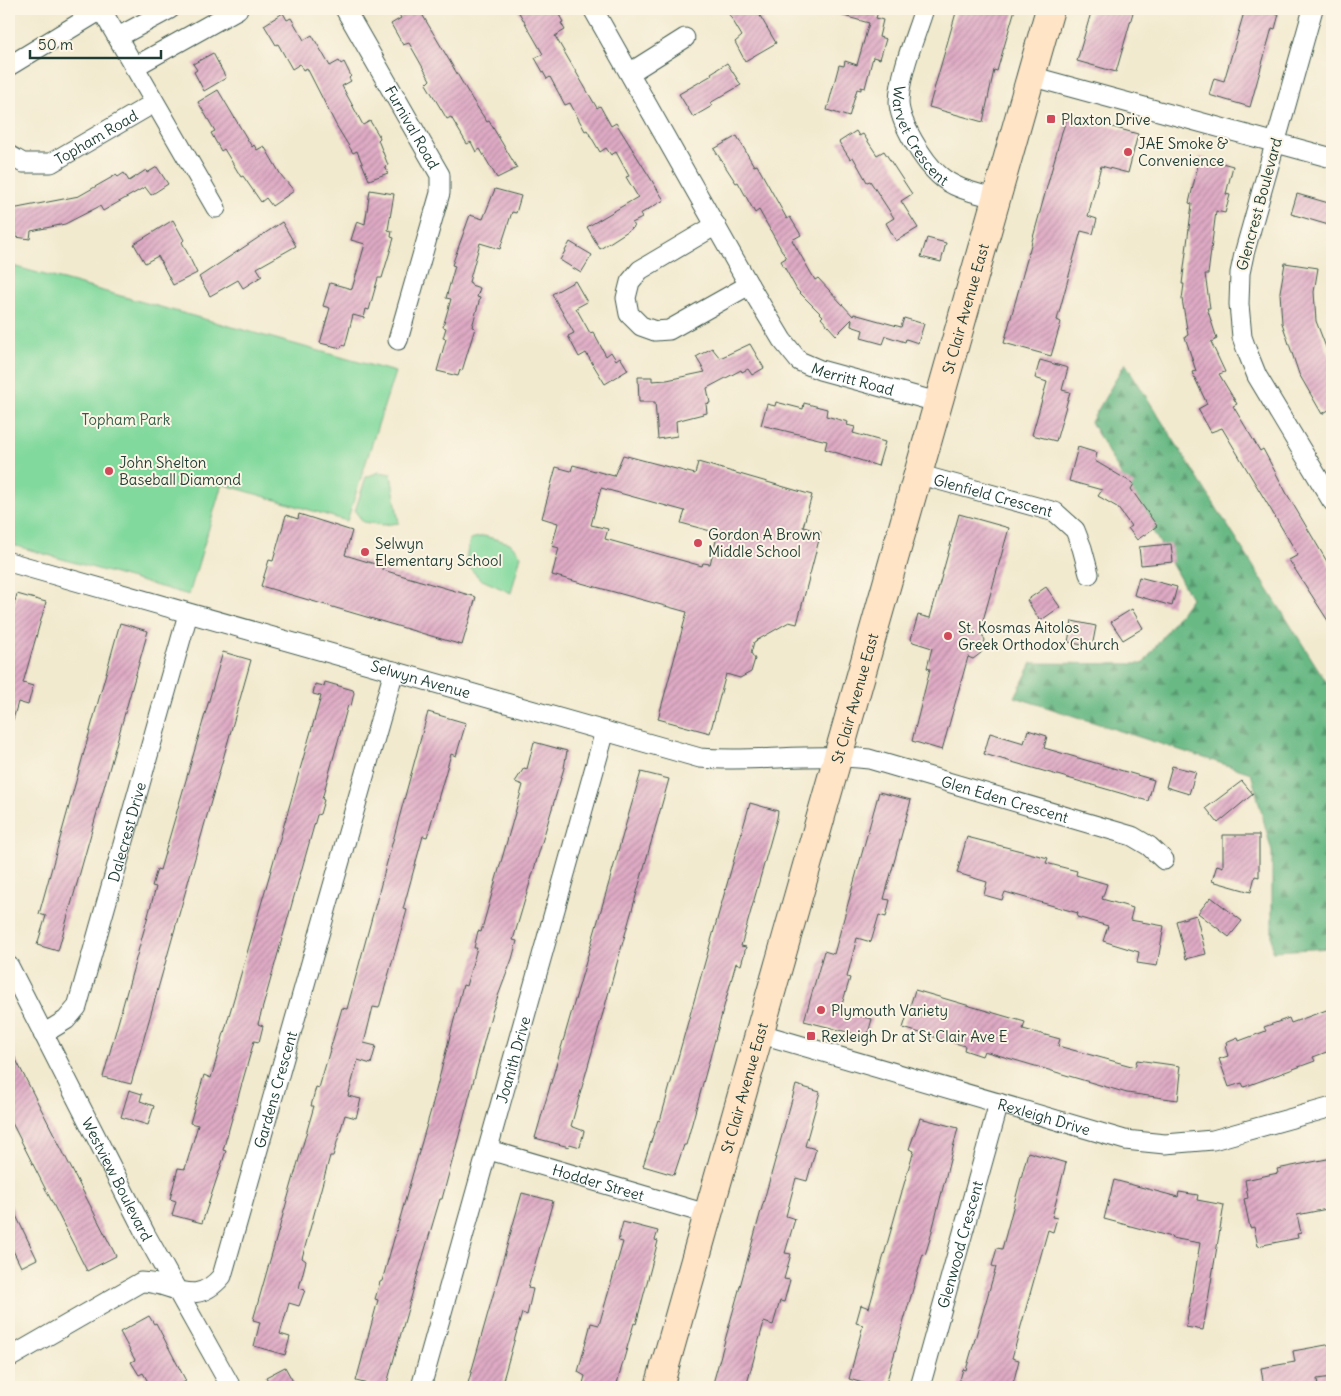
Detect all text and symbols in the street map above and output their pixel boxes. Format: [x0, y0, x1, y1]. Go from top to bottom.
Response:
scale bar [30, 28, 161, 60]
text: 50 m [38, 35, 73, 54]
street label: Furnival Road [381, 82, 444, 172]
street label: Warvet Crescent [889, 85, 953, 189]
street label: Topham Road [51, 105, 141, 169]
place label: Plaxton Drive [1061, 110, 1151, 129]
marker: Plaxton Drive [1045, 113, 1057, 125]
place label: JAE Smoke & Convenience [1138, 134, 1229, 170]
street label: Glencrest Boulevard [1232, 135, 1286, 273]
marker: JAE Smoke & Convenience [1122, 146, 1134, 158]
street label: St Clair Avenue East [937, 241, 993, 376]
street label: Merritt Road [809, 358, 896, 399]
park label: Topham Park [82, 410, 171, 429]
place label: John Shelton Baseball Diamond [119, 453, 241, 489]
marker: John Shelton Baseball Diamond [103, 465, 115, 477]
street label: Glenfield Crescent [932, 470, 1055, 520]
place label: Gordon A Brown Middle School [708, 525, 821, 561]
place label: Selwyn Elementary School [375, 534, 502, 570]
marker: Gordon A Brown Middle School [692, 537, 704, 549]
marker: Selwyn Elementary School [359, 546, 371, 558]
place label: St. Kosmas Aitolos Greek Orthodox Church [958, 618, 1120, 654]
marker: St. Kosmas Aitolos Greek Orthodox Church [942, 630, 954, 642]
street label: St Clair Avenue East [827, 631, 882, 766]
street label: Selwyn Avenue [369, 656, 473, 702]
street label: Glen Eden Crescent [939, 771, 1071, 826]
street label: Dalecrest Drive [103, 780, 150, 884]
place label: Plymouth Variety [831, 1001, 948, 1020]
marker: Plymouth Variety [815, 1004, 827, 1016]
street label: Joanith Drive [492, 1014, 534, 1105]
street label: St Clair Avenue East [716, 1020, 771, 1155]
place label: Rexleigh Dr at St Clair Ave E [821, 1027, 1008, 1046]
street label: Gardens Crescent [249, 1029, 301, 1150]
marker: Rexleigh Dr at St Clair Ave E [805, 1030, 817, 1042]
street label: Rexleigh Drive [995, 1094, 1093, 1139]
street label: Westview Boulevard [78, 1114, 157, 1244]
street label: Hodder Street [550, 1160, 646, 1205]
street label: Glenwood Crescent [933, 1179, 986, 1310]

